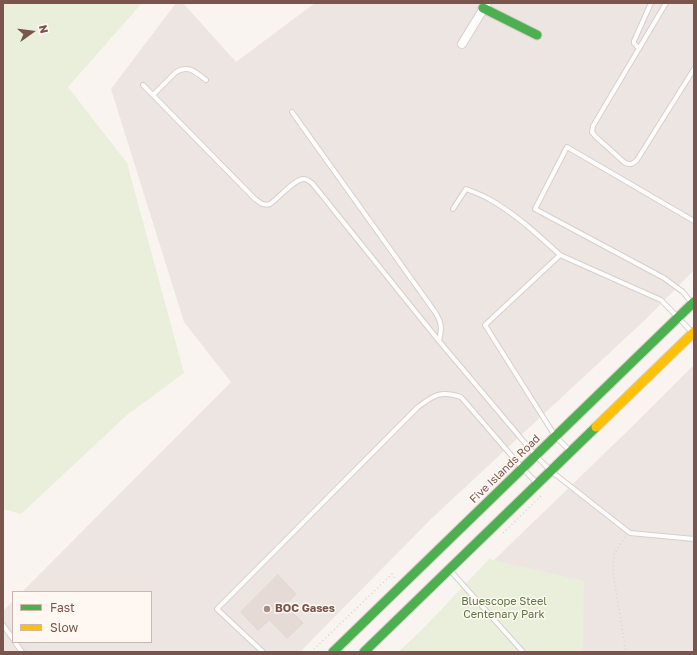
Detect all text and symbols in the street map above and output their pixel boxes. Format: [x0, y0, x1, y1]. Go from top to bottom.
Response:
north arrow [12, 12, 52, 52]
text: N [37, 23, 51, 35]
street label: Five Islands Road [467, 432, 543, 506]
legend [12, 591, 152, 643]
park label: Bluescope Steel Centenary Park [461, 595, 547, 621]
text: Fast [50, 600, 75, 615]
place label: BOC Gases [275, 602, 335, 616]
marker: BOC Gases [262, 604, 272, 614]
text: Slow [50, 620, 78, 635]

